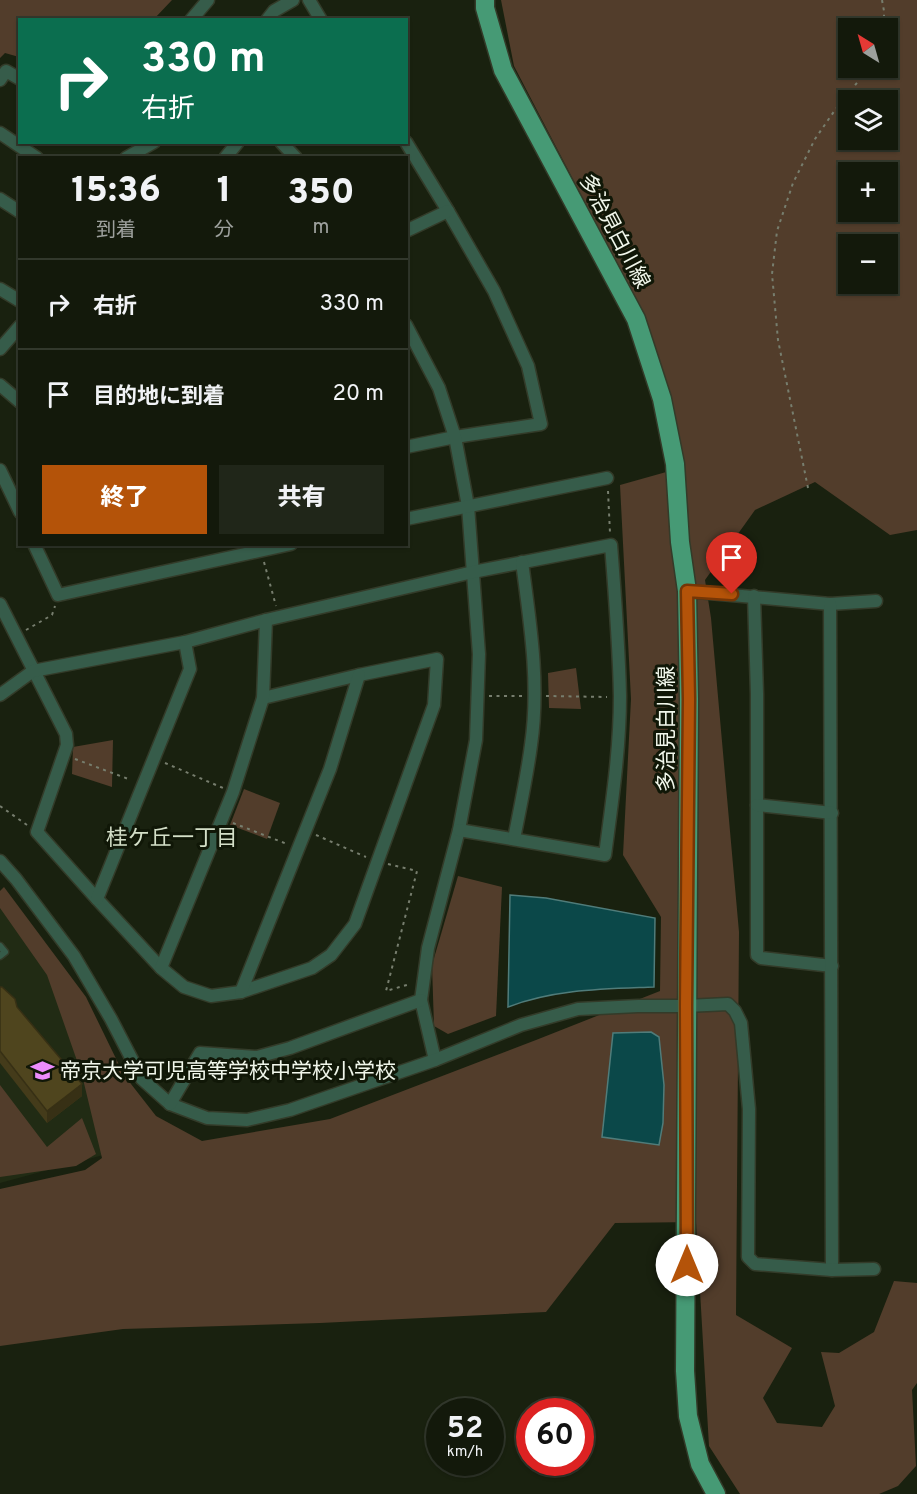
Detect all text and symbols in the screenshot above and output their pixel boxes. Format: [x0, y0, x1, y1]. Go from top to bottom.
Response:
north arrow [838, 18, 898, 78]
map controls [838, 18, 898, 294]
text: 330 m [141, 34, 266, 87]
icon: right [42, 42, 120, 120]
button: layers [838, 90, 898, 150]
text: 右折 [141, 93, 195, 127]
button: + [838, 162, 898, 222]
text: 15:36 [71, 169, 161, 215]
text: 1 [217, 169, 231, 215]
street label: 多治見白川線 [572, 170, 655, 294]
text: 350 [287, 171, 355, 217]
text: m [313, 215, 330, 241]
text: 到着 [96, 218, 136, 244]
text: 分 [214, 218, 234, 244]
button: − [838, 234, 898, 294]
icon: right [42, 288, 75, 321]
text: 330 m [320, 291, 384, 318]
text: 右折 [93, 294, 137, 321]
icon: arrive [42, 378, 75, 411]
text: 20 m [333, 381, 384, 408]
text: 目的地に到着 [93, 384, 225, 411]
button: 終了 [42, 465, 207, 534]
button: 共有 [219, 465, 384, 534]
pin [706, 532, 757, 594]
icon: arrive [715, 541, 748, 574]
street label: 多治見白川線 [654, 666, 681, 792]
district label: 桂ケ丘一丁目 [106, 826, 238, 853]
school or university icon: 帝京大学可児高等学校中学校小学校 [29, 1058, 55, 1084]
place label: 帝京大学可児高等学校中学校小学校 [60, 1059, 396, 1086]
position arrow [655, 1233, 719, 1297]
speed limit sign: 60 [516, 1398, 594, 1476]
text: 52 [447, 1411, 483, 1448]
text: km/h [447, 1443, 483, 1462]

